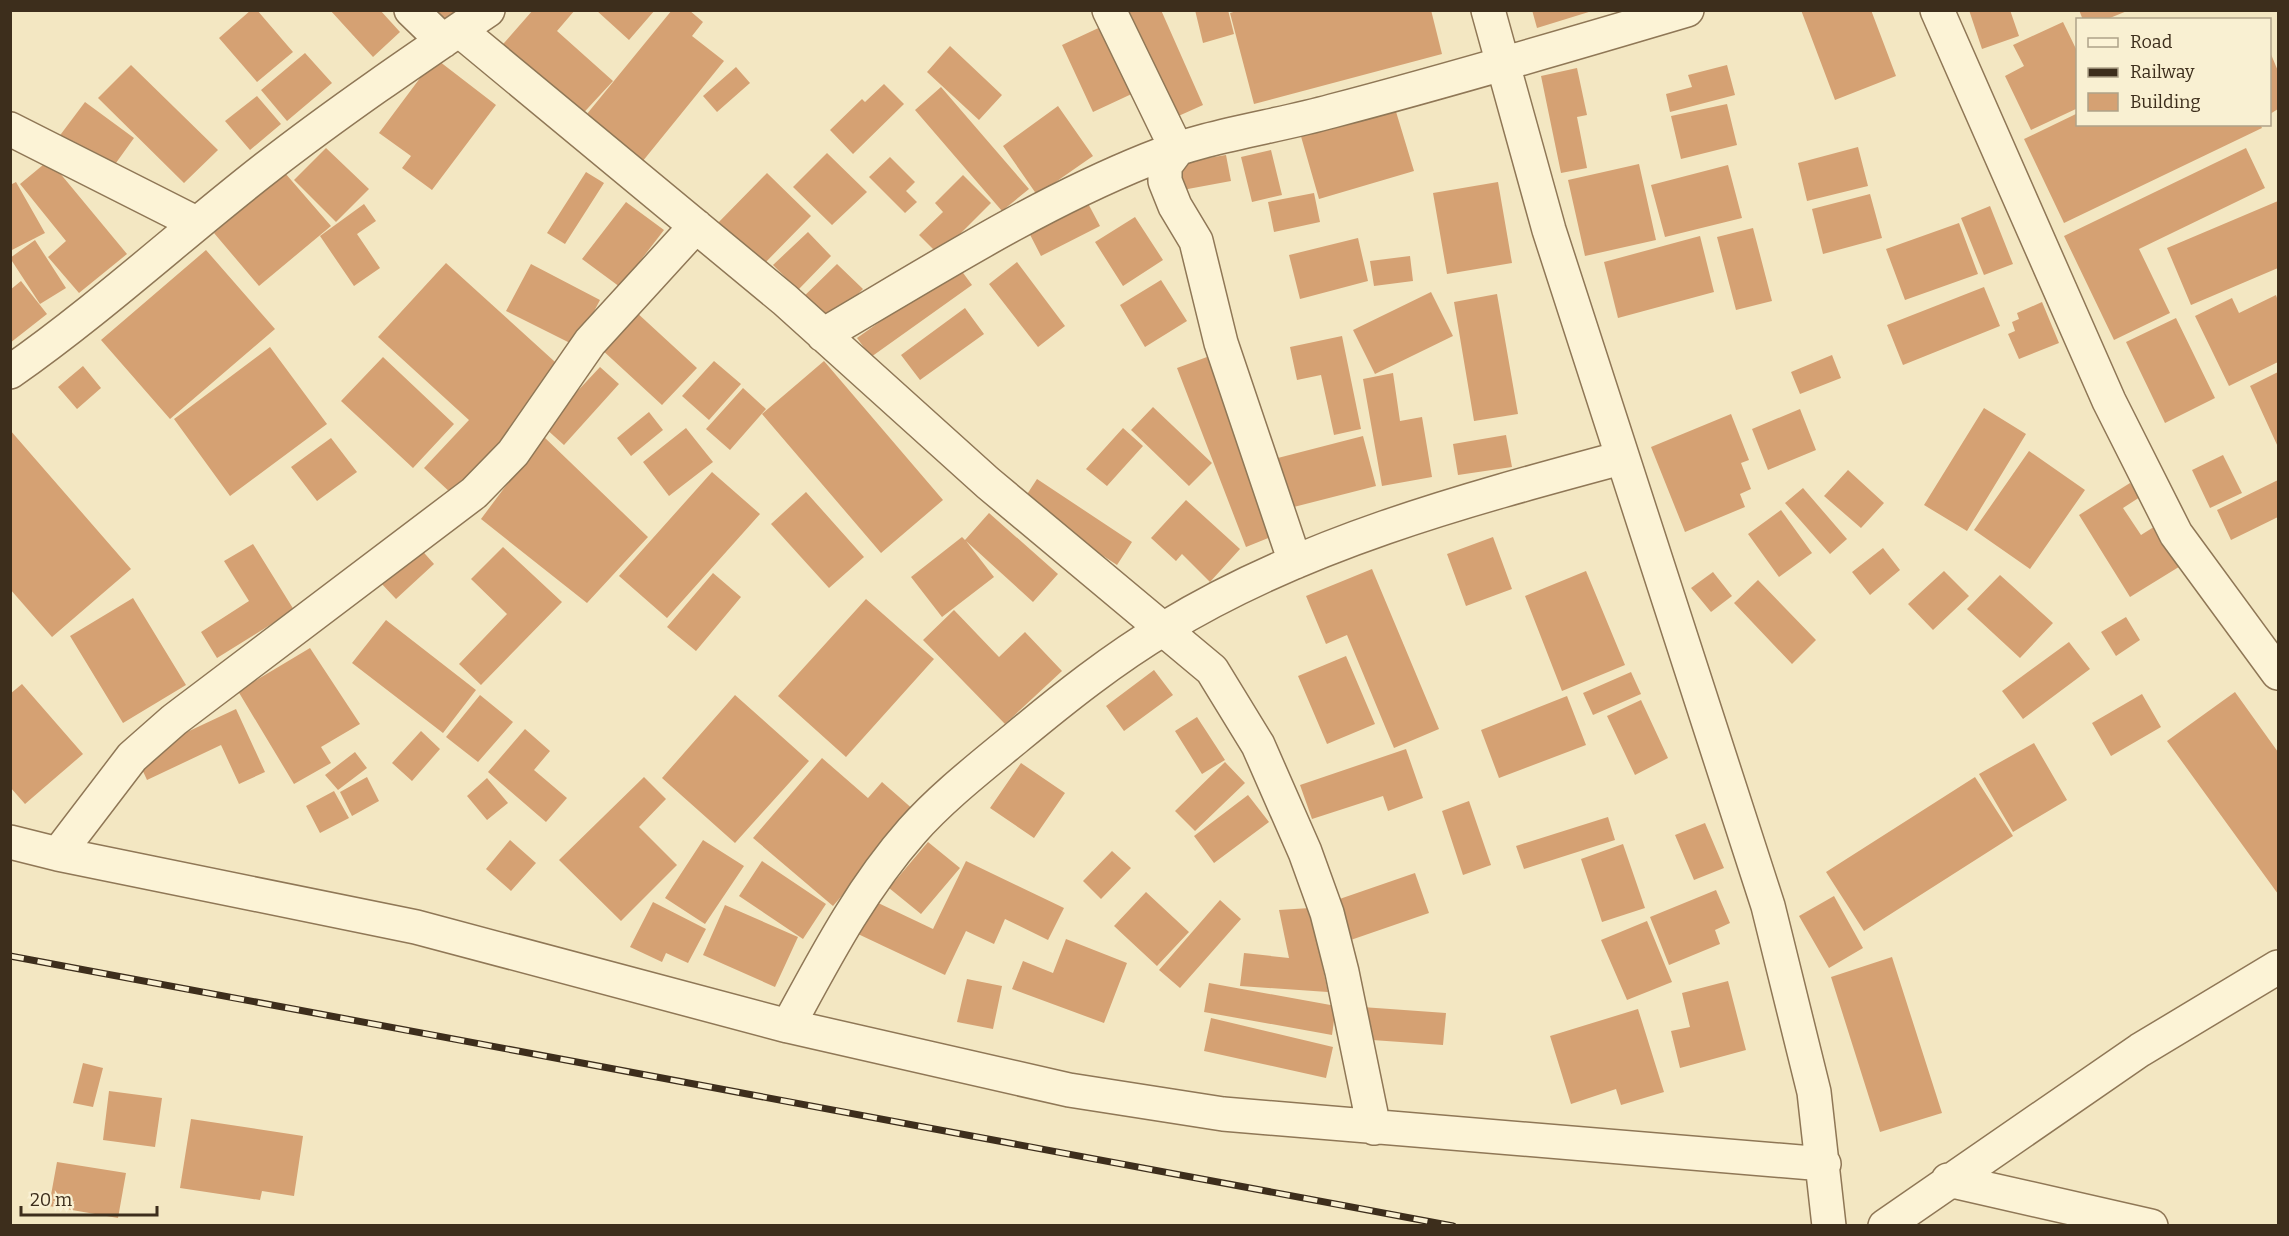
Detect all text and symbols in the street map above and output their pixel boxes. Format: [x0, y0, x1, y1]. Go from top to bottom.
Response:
legend [2076, 18, 2271, 126]
text: Road [2130, 31, 2173, 53]
text: Railway [2130, 61, 2195, 83]
text: Building [2130, 91, 2201, 113]
scale bar [21, 1179, 158, 1217]
text: 20 m [30, 1189, 72, 1211]

